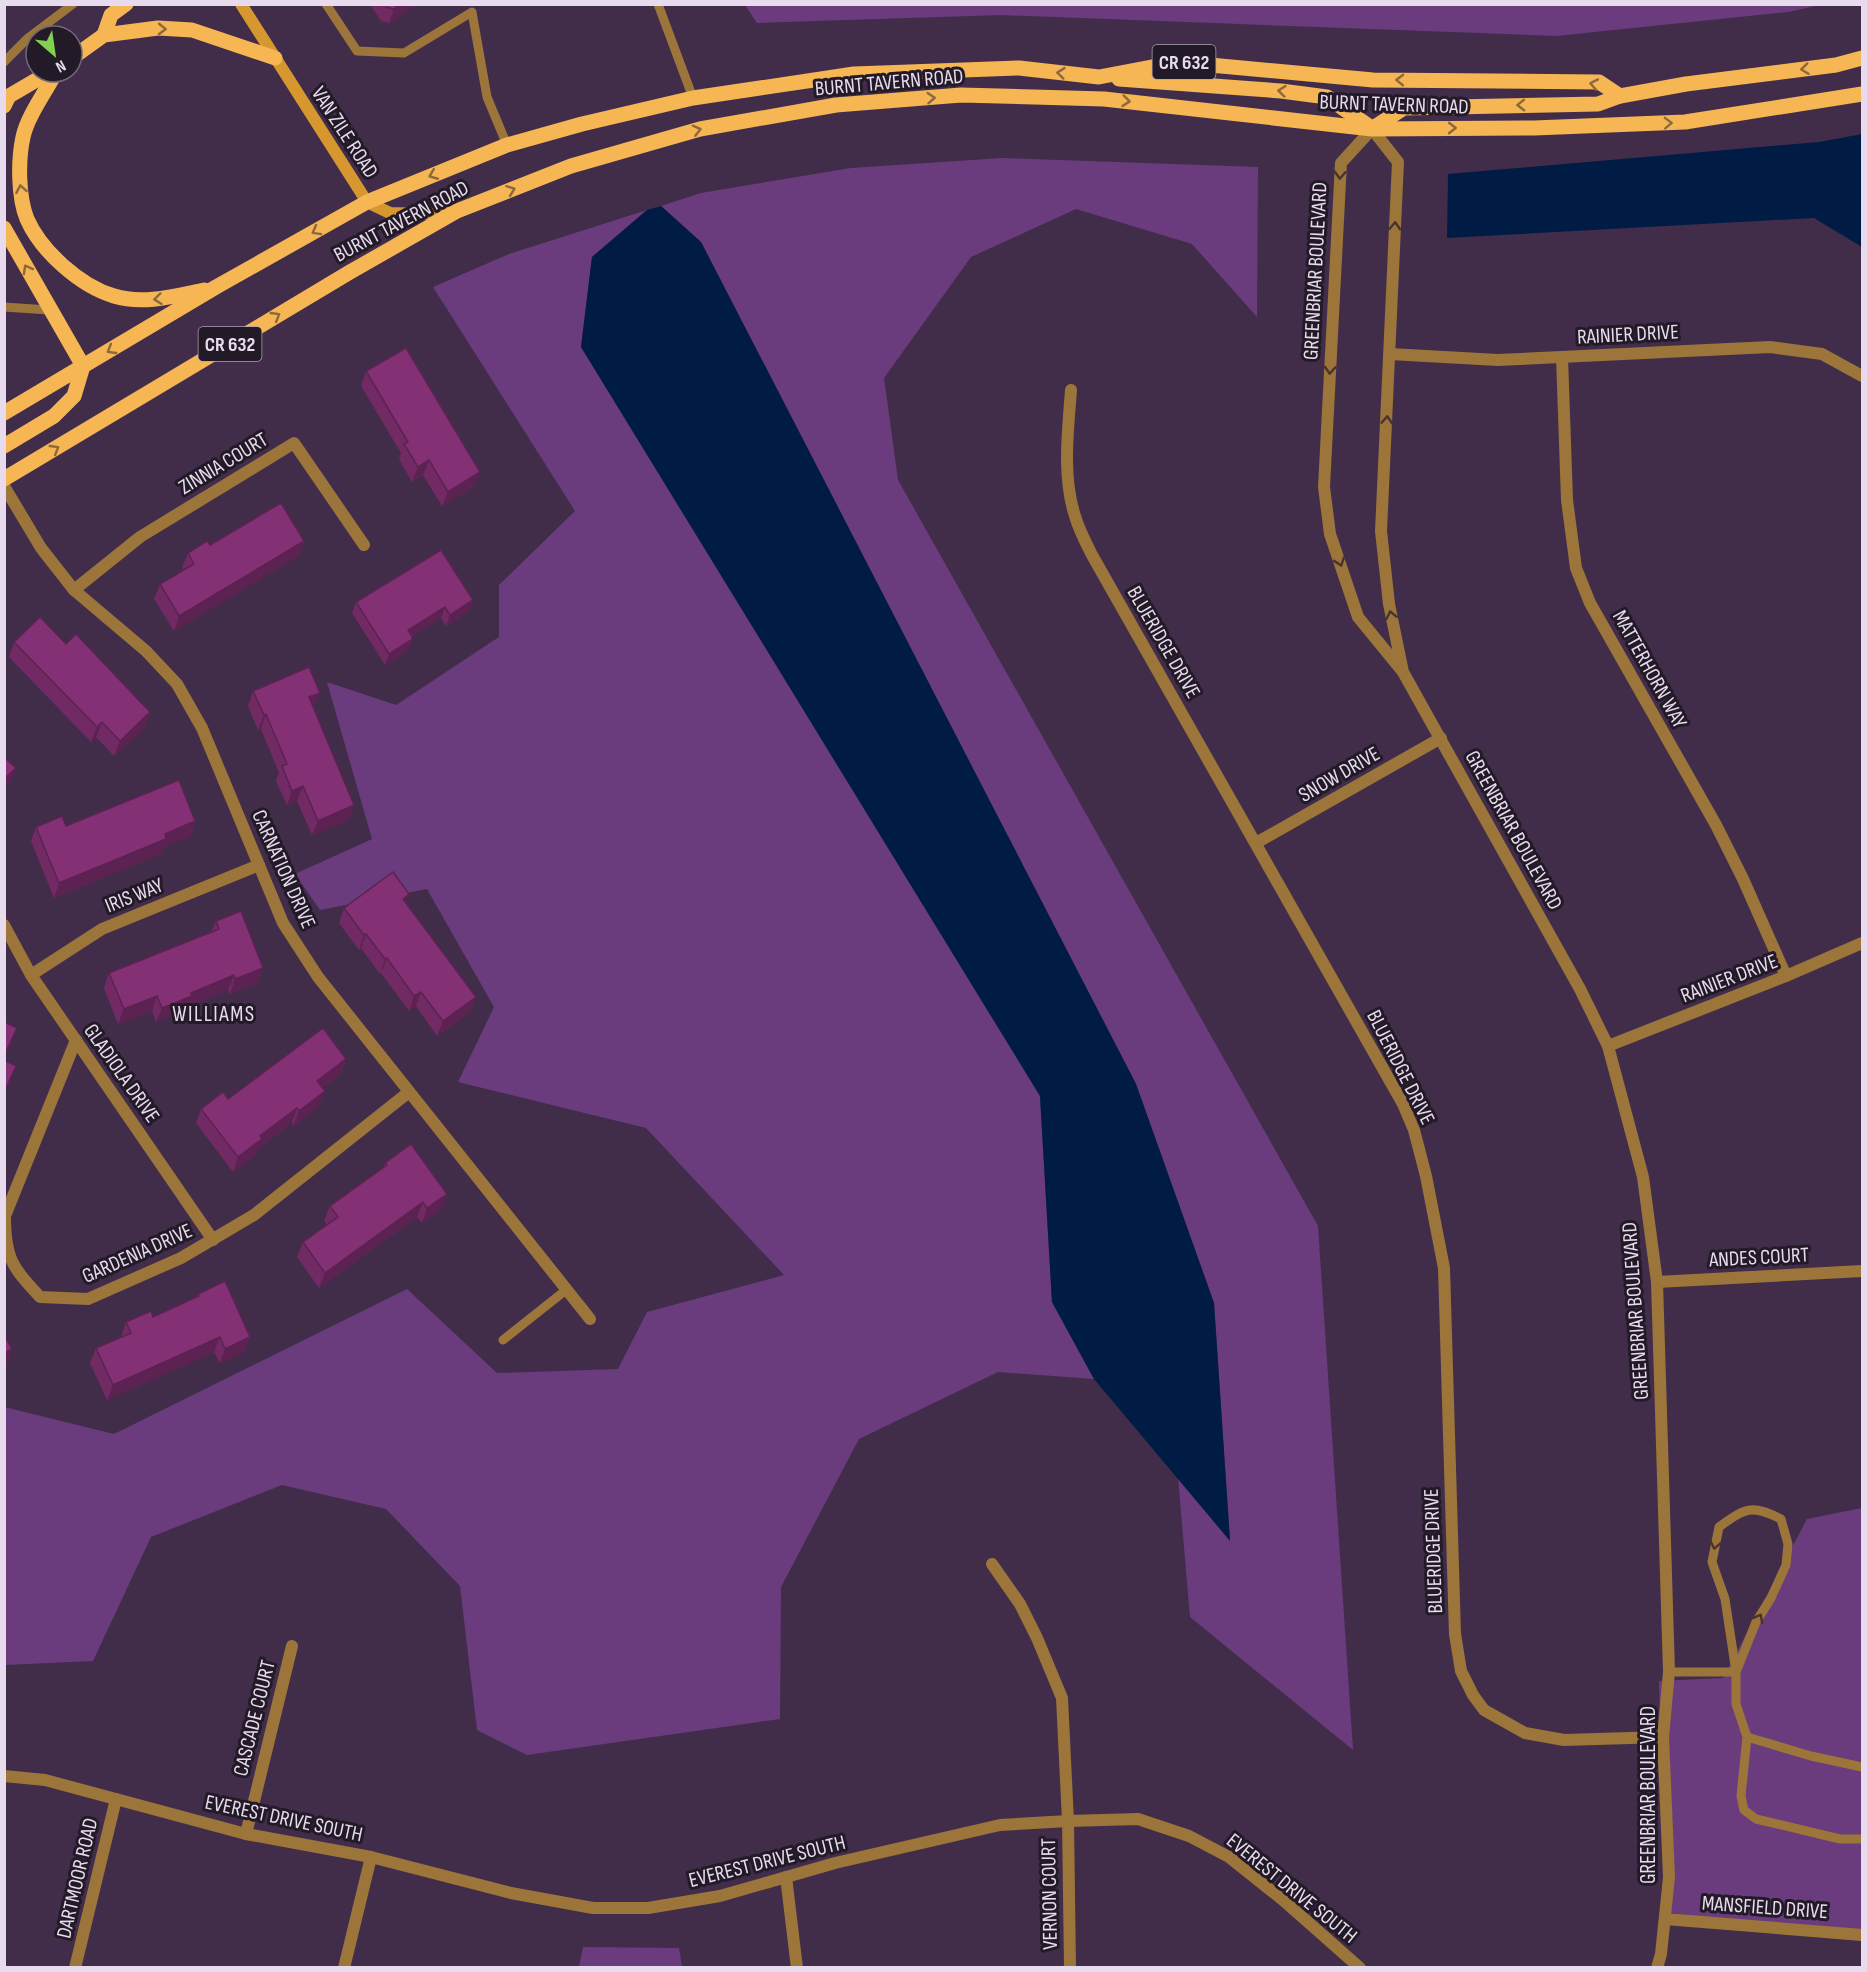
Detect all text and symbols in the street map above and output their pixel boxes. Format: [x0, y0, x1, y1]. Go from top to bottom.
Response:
one-way arrow [157, 23, 166, 35]
north arrow [24, 24, 84, 84]
road number: CR 632 [1152, 45, 1216, 79]
text: N [52, 55, 69, 76]
one-way arrow [1801, 62, 1810, 75]
street label: BURNT TAVERN ROAD [814, 64, 964, 101]
one-way arrow [1056, 67, 1065, 80]
one-way arrow [1395, 74, 1404, 86]
one-way arrow [1589, 78, 1599, 91]
street label: VAN ZILE ROAD [306, 82, 383, 183]
one-way arrow [1278, 85, 1287, 98]
street label: BURNT TAVERN ROAD [1319, 89, 1469, 120]
one-way arrow [927, 91, 936, 104]
one-way arrow [1121, 95, 1130, 107]
one-way arrow [1517, 99, 1526, 111]
one-way arrow [1663, 117, 1672, 129]
one-way arrow [1447, 122, 1456, 134]
one-way arrow [691, 125, 702, 137]
one-way arrow [428, 168, 439, 180]
one-way arrow [1334, 170, 1347, 179]
street label: BURNT TAVERN ROAD [330, 175, 473, 267]
street label: GREENBRIAR BOULEVARD [1298, 182, 1333, 361]
one-way arrow [15, 184, 28, 194]
one-way arrow [505, 185, 516, 197]
one-way arrow [1389, 221, 1402, 230]
one-way arrow [312, 224, 322, 235]
one-way arrow [23, 265, 34, 275]
one-way arrow [154, 292, 163, 305]
one-way arrow [270, 312, 280, 324]
street label: RAINIER DRIVE [1577, 319, 1680, 350]
road number: CR 632 [198, 327, 262, 361]
one-way arrow [107, 342, 117, 354]
one-way arrow [1323, 365, 1336, 374]
one-way arrow [1380, 416, 1393, 425]
street label: ZINNIA COURT [174, 427, 273, 500]
one-way arrow [49, 445, 59, 456]
one-way arrow [1332, 556, 1345, 567]
street label: BLUERIDGE DRIVE [1121, 582, 1206, 703]
street label: MATTERHORN WAY [1607, 606, 1692, 733]
one-way arrow [1385, 610, 1398, 620]
street label: SNOW DRIVE [1294, 741, 1384, 808]
street label: GREENBRIAR BOULEVARD [1459, 746, 1568, 914]
street label: CARNATION DRIVE [246, 806, 321, 932]
street label: IRIS WAY [101, 872, 167, 918]
street label: RAINIER DRIVE [1677, 949, 1781, 1008]
district label: WILLIAMS [172, 1001, 256, 1028]
street label: BLUERIDGE DRIVE [1361, 1006, 1440, 1129]
street label: GLADIOLA DRIVE [78, 1019, 165, 1128]
street label: GARDENIA DRIVE [78, 1218, 196, 1289]
street label: GREENBRIAR BOULEVARD [1617, 1221, 1654, 1401]
street label: ANDES COURT [1708, 1242, 1810, 1273]
street label: BLUERIDGE DRIVE [1419, 1488, 1448, 1614]
one-way arrow [1709, 1540, 1722, 1550]
one-way arrow [1752, 1614, 1763, 1624]
street label: CASCADE COURT [228, 1657, 281, 1779]
street label: GREENBRIAR BOULEVARD [1636, 1706, 1661, 1884]
street label: EVEREST DRIVE SOUTH [203, 1790, 365, 1847]
street label: DARTMOOR ROAD [52, 1816, 103, 1941]
street label: EVEREST DRIVE SOUTH [1221, 1828, 1362, 1949]
street label: EVEREST DRIVE SOUTH [686, 1830, 848, 1893]
street label: VERNON COURT [1036, 1837, 1063, 1950]
street label: MANSFIELD DRIVE [1701, 1891, 1829, 1924]

